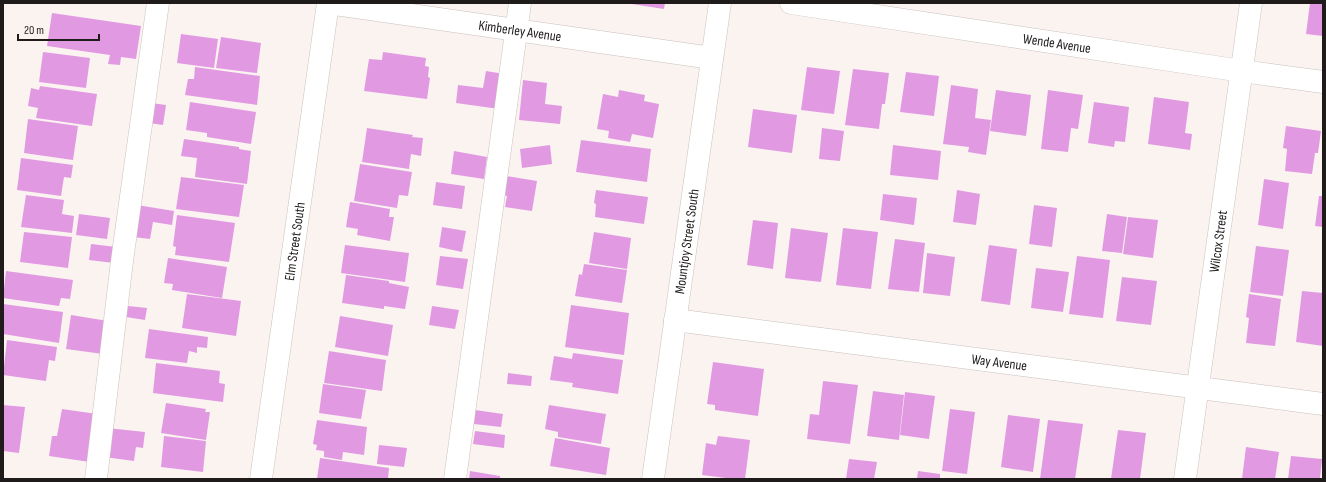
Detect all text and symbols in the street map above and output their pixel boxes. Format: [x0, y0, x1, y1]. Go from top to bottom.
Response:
scale bar [18, 16, 99, 42]
street label: Kimberley Avenue [477, 17, 563, 45]
text: 20 m [24, 23, 44, 38]
street label: Wende Avenue [1022, 30, 1092, 57]
street label: Mountjoy Street South [671, 188, 703, 295]
street label: Elm Street South [281, 201, 309, 282]
street label: Wilcox Street [1206, 209, 1231, 274]
street label: Way Avenue [970, 351, 1028, 375]

